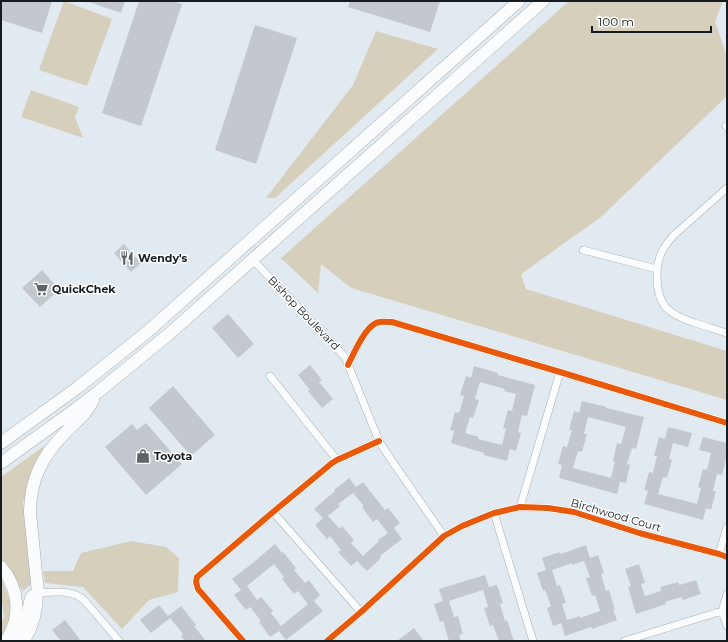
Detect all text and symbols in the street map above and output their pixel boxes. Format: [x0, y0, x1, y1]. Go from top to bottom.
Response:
scale bar [592, 8, 711, 34]
text: 100 m [598, 14, 634, 29]
restaurant icon: Wendy's [119, 250, 135, 266]
place label: Wendy's [138, 251, 187, 265]
street label: Bishop Boulevard [265, 273, 343, 353]
supermarket icon: QuickChek [33, 281, 49, 297]
place label: QuickChek [52, 282, 116, 296]
shop icon: Toyota [135, 448, 151, 464]
place label: Toyota [154, 449, 192, 463]
street label: Birchwood Court [569, 495, 663, 535]

